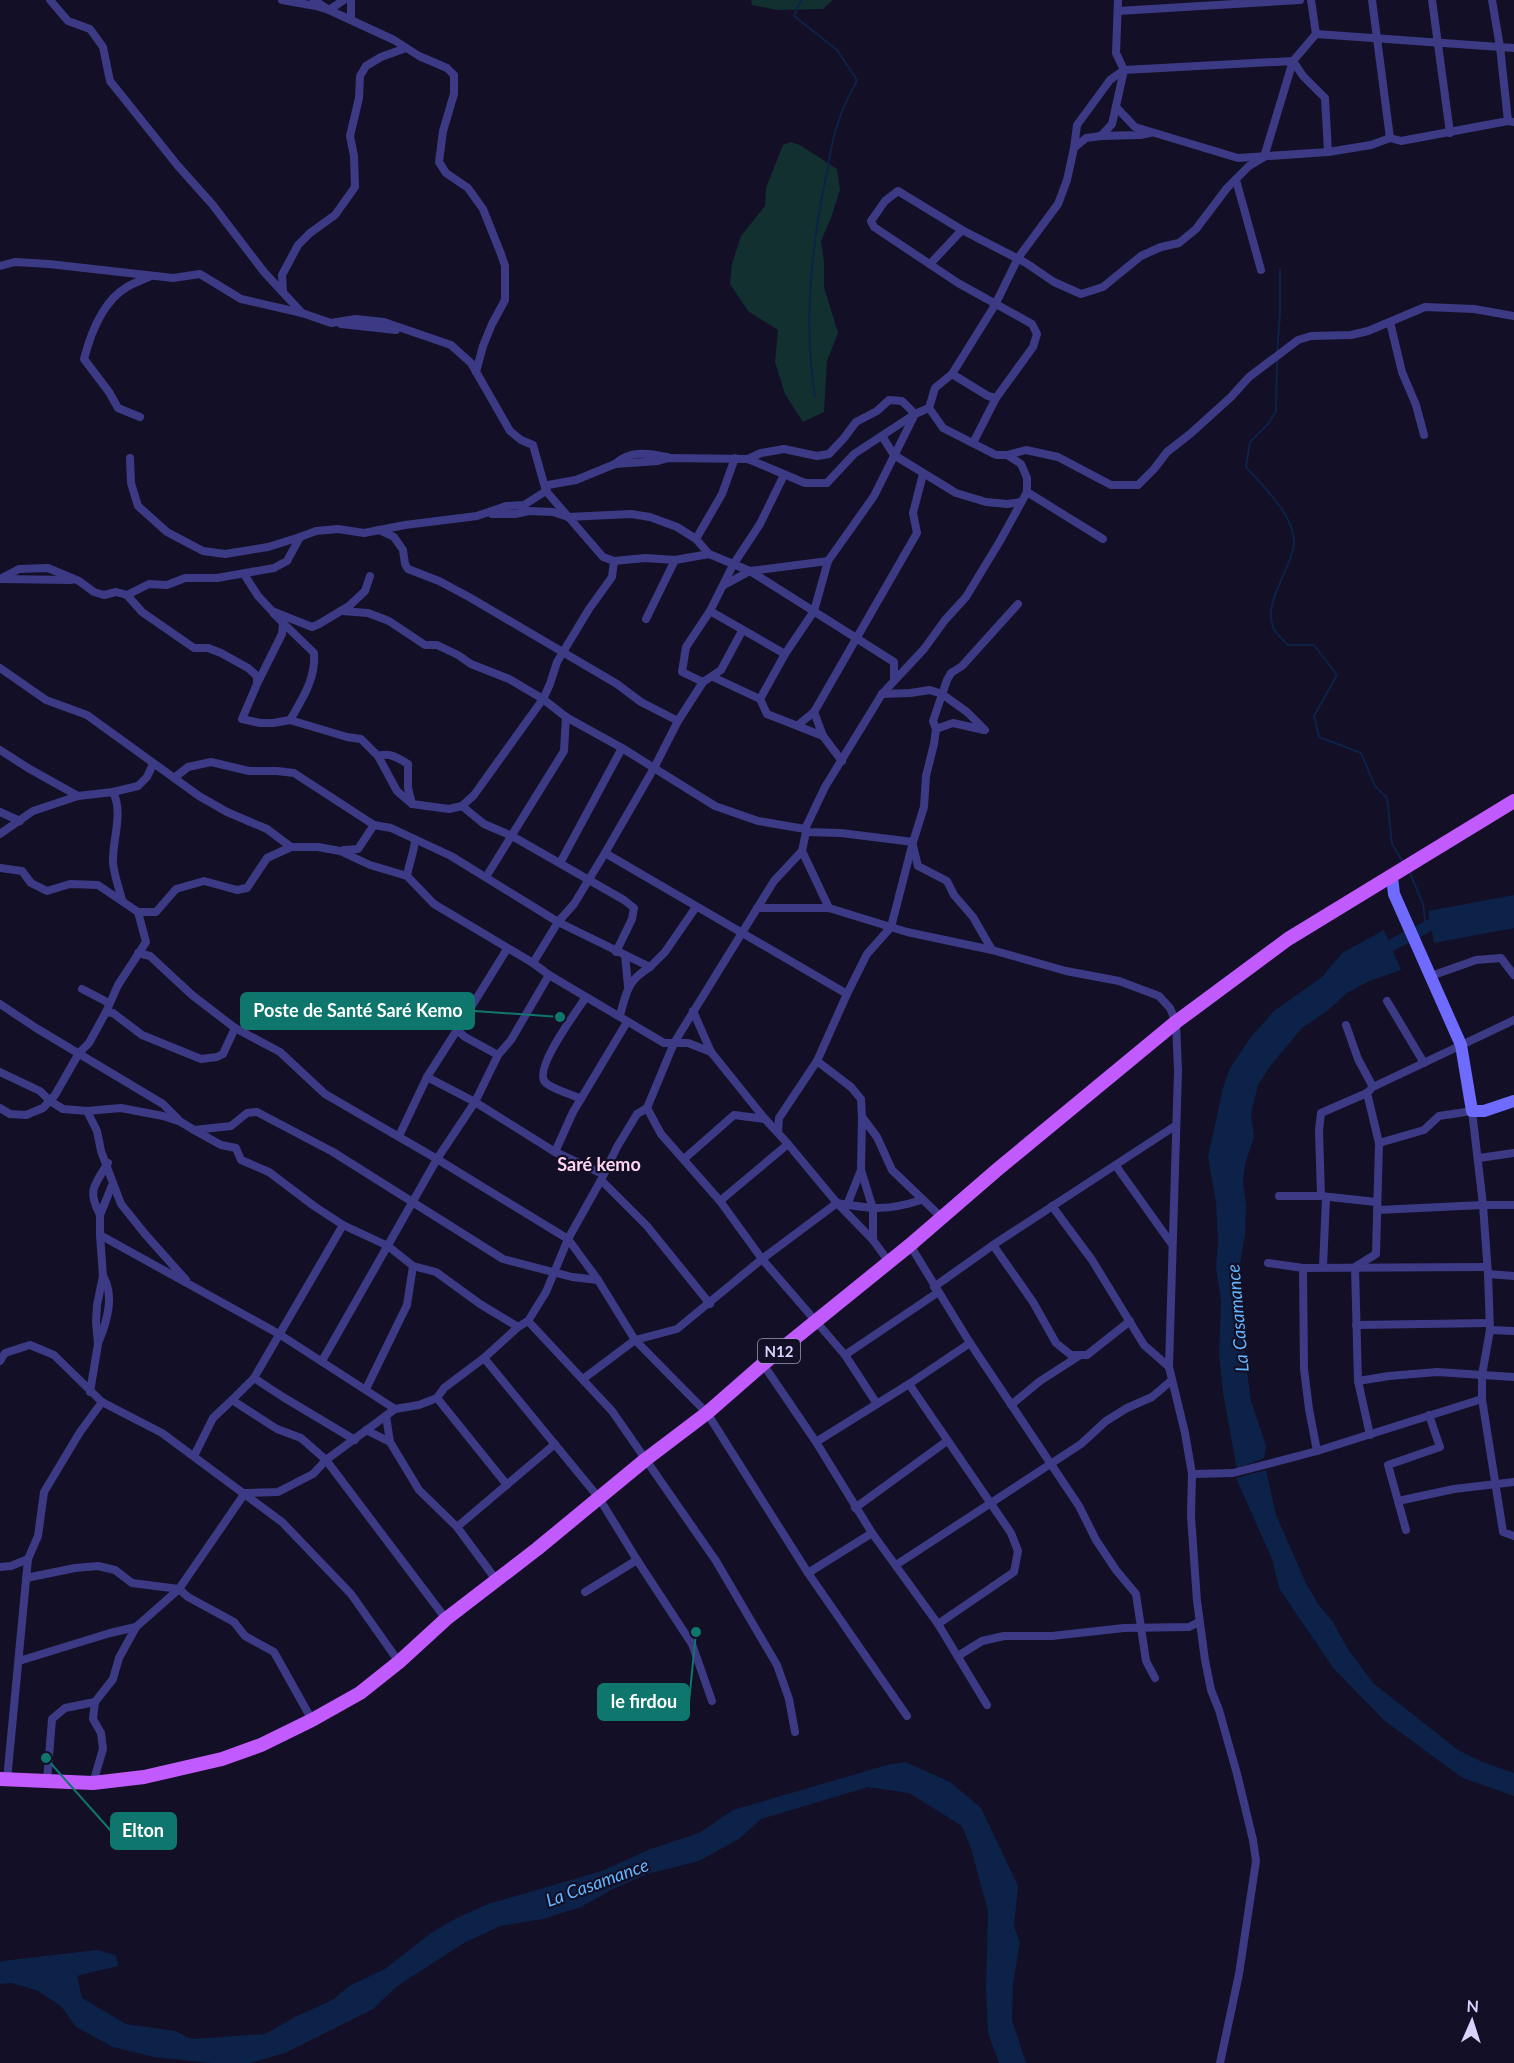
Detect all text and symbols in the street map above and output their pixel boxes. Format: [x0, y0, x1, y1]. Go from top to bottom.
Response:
callout: Poste de Santé Saré Kemo [241, 993, 474, 1029]
text: Poste de Santé Saré Kemo [253, 999, 463, 1021]
district label: Saré kemo [557, 1153, 641, 1175]
water label: La Casamance [1221, 1263, 1253, 1373]
road number: N12 [758, 1339, 800, 1363]
callout: le firdou [598, 1684, 689, 1720]
text: le firdou [611, 1690, 677, 1712]
callout: Elton [111, 1813, 176, 1849]
text: Elton [122, 1819, 164, 1841]
water label: La Casamance [543, 1853, 651, 1911]
north arrow [1442, 1991, 1502, 2051]
text: N [1466, 1996, 1479, 2015]

